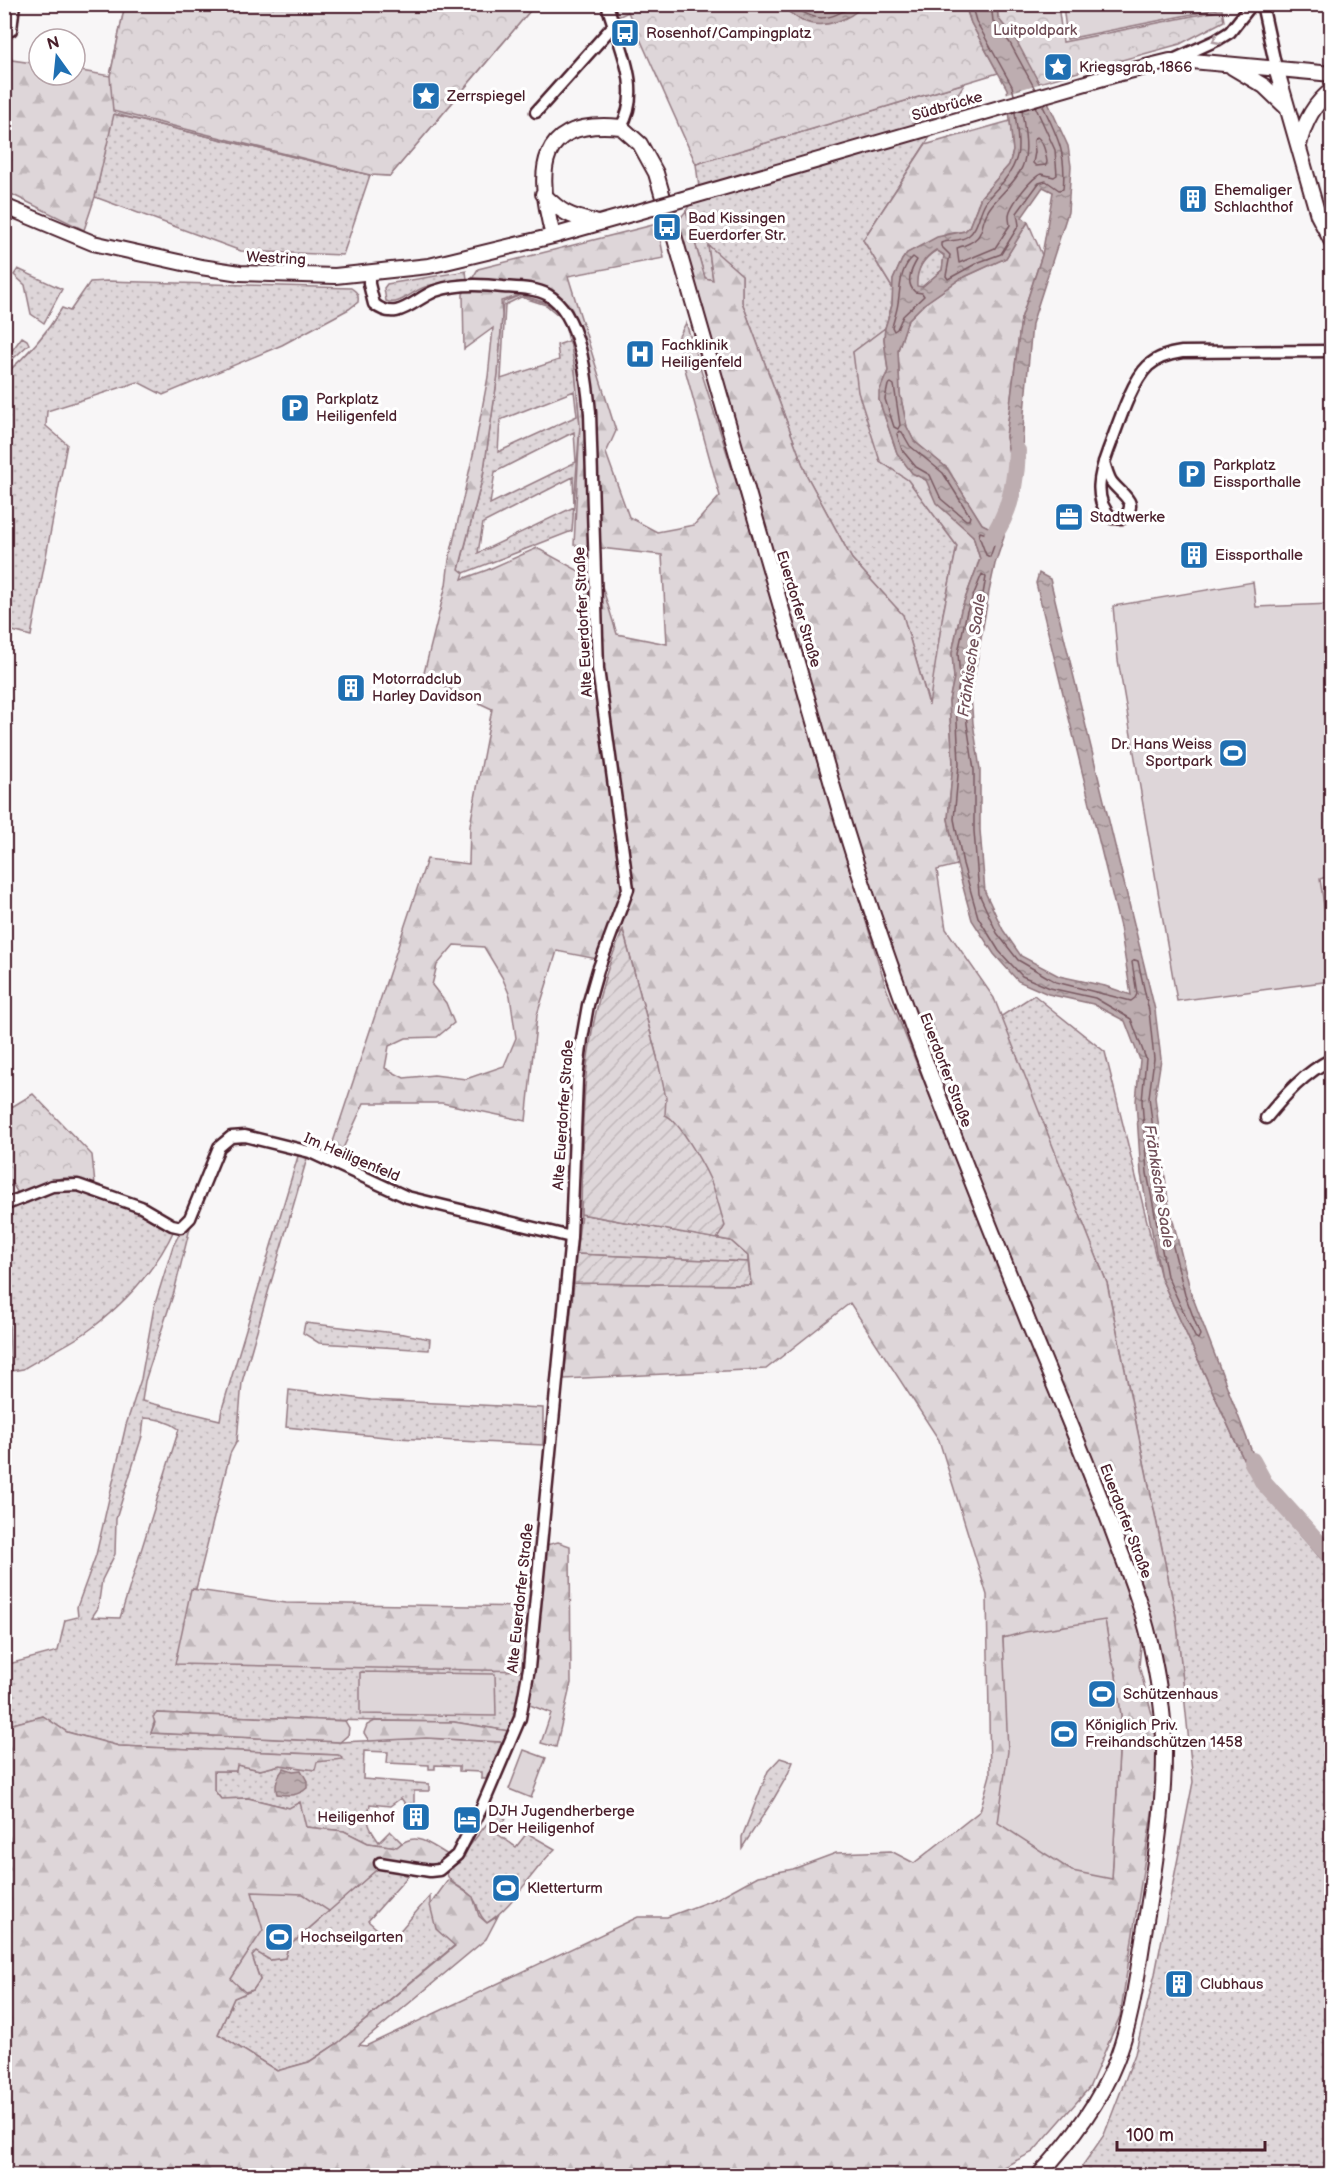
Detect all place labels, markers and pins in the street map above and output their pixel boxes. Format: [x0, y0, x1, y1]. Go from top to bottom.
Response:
bus stop icon: Rosenhof/Campingplatz [609, 17, 641, 49]
place label: Rosenhof/Campingplatz [646, 24, 812, 43]
place icon: Kriegsgrab, 1866 [1042, 51, 1074, 83]
place label: Kriegsgrab, 1866 [1079, 58, 1192, 77]
place icon: Zerrspiegel [410, 80, 442, 112]
place label: Zerrspiegel [446, 87, 525, 106]
place label: Ehemaliger Schlachthof [1214, 181, 1294, 217]
building icon: Ehemaliger Schlachthof [1177, 183, 1209, 215]
place label: Bad Kissingen Euerdorfer Str. [688, 209, 786, 245]
bus stop icon: Bad Kissingen Euerdorfer Str. [651, 211, 683, 243]
place label: Fachklinik Heiligenfeld [661, 336, 742, 372]
hospital icon: Fachklinik Heiligenfeld [624, 338, 656, 370]
place label: Parkplatz Heiligenfeld [316, 390, 397, 426]
parking icon: Parkplatz Heiligenfeld [279, 392, 311, 424]
place label: Parkplatz Eissporthalle [1213, 456, 1301, 492]
parking icon: Parkplatz Eissporthalle [1176, 458, 1208, 490]
office icon: Stadtwerke [1053, 501, 1085, 533]
place label: Stadtwerke [1090, 508, 1165, 527]
building icon: Eissporthalle [1178, 539, 1210, 571]
place label: Eissporthalle [1215, 546, 1303, 565]
place label: Motorradclub Harley Davidson [372, 670, 482, 706]
building icon: Motorradclub Harley Davidson [335, 672, 367, 704]
place label: Dr. Hans Weiss Sportpark [1111, 735, 1213, 771]
sports icon: Dr. Hans Weiss Sportpark [1217, 737, 1249, 769]
sports icon: Schützenhaus [1086, 1678, 1118, 1710]
place label: Schützenhaus [1123, 1685, 1219, 1704]
place label: Königlich Priv. Freihandschützen 1458 [1085, 1716, 1243, 1752]
sports icon: Königlich Priv. Freihandschützen 1458 [1048, 1718, 1080, 1750]
building icon: Heiligenhof [400, 1801, 432, 1833]
place label: DJH Jugendherberge Der Heiligenhof [488, 1802, 635, 1838]
hotel icon: DJH Jugendherberge Der Heiligenhof [451, 1804, 483, 1836]
place label: Heiligenhof [317, 1808, 395, 1827]
sports icon: Kletterturm [490, 1872, 522, 1904]
place label: Kletterturm [527, 1879, 603, 1898]
sports icon: Hochseilgarten [263, 1921, 295, 1953]
place label: Hochseilgarten [300, 1928, 403, 1947]
building icon: Clubhaus [1163, 1968, 1195, 2000]
place label: Clubhaus [1200, 1975, 1264, 1994]

